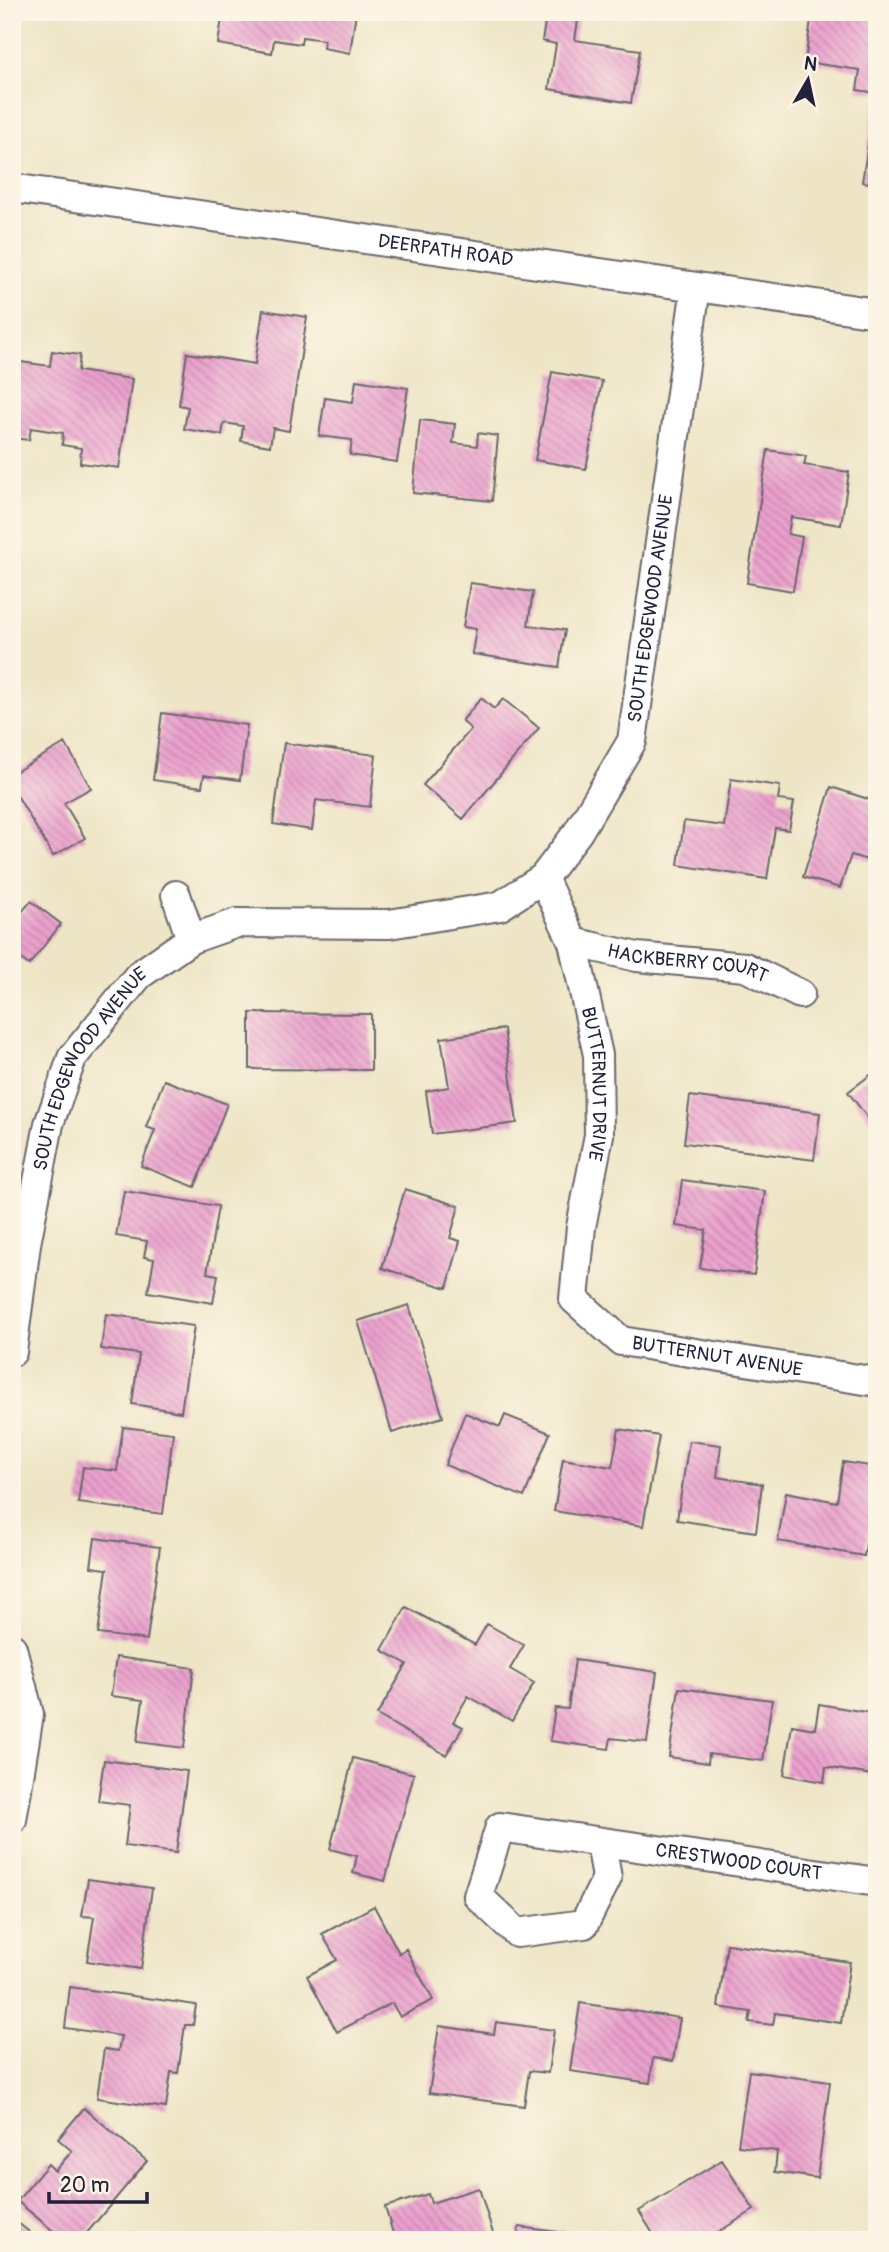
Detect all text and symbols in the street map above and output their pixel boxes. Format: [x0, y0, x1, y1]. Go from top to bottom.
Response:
north arrow [774, 46, 844, 116]
text: N [802, 51, 819, 77]
street label: DEERPATH ROAD [376, 229, 515, 272]
street label: SOUTH EDGEWOOD AVENUE [623, 493, 679, 724]
street label: HACKBERRY COURT [605, 938, 772, 988]
street label: SOUTH EDGEWOOD AVENUE [28, 961, 151, 1173]
street label: BUTTERNUT DRIVE [576, 1005, 611, 1163]
street label: BUTTERNUT AVENUE [630, 1331, 804, 1382]
street label: CRESTWOOD COURT [654, 1838, 824, 1886]
scale bar [49, 2161, 147, 2205]
text: 20 m [60, 2172, 109, 2199]

